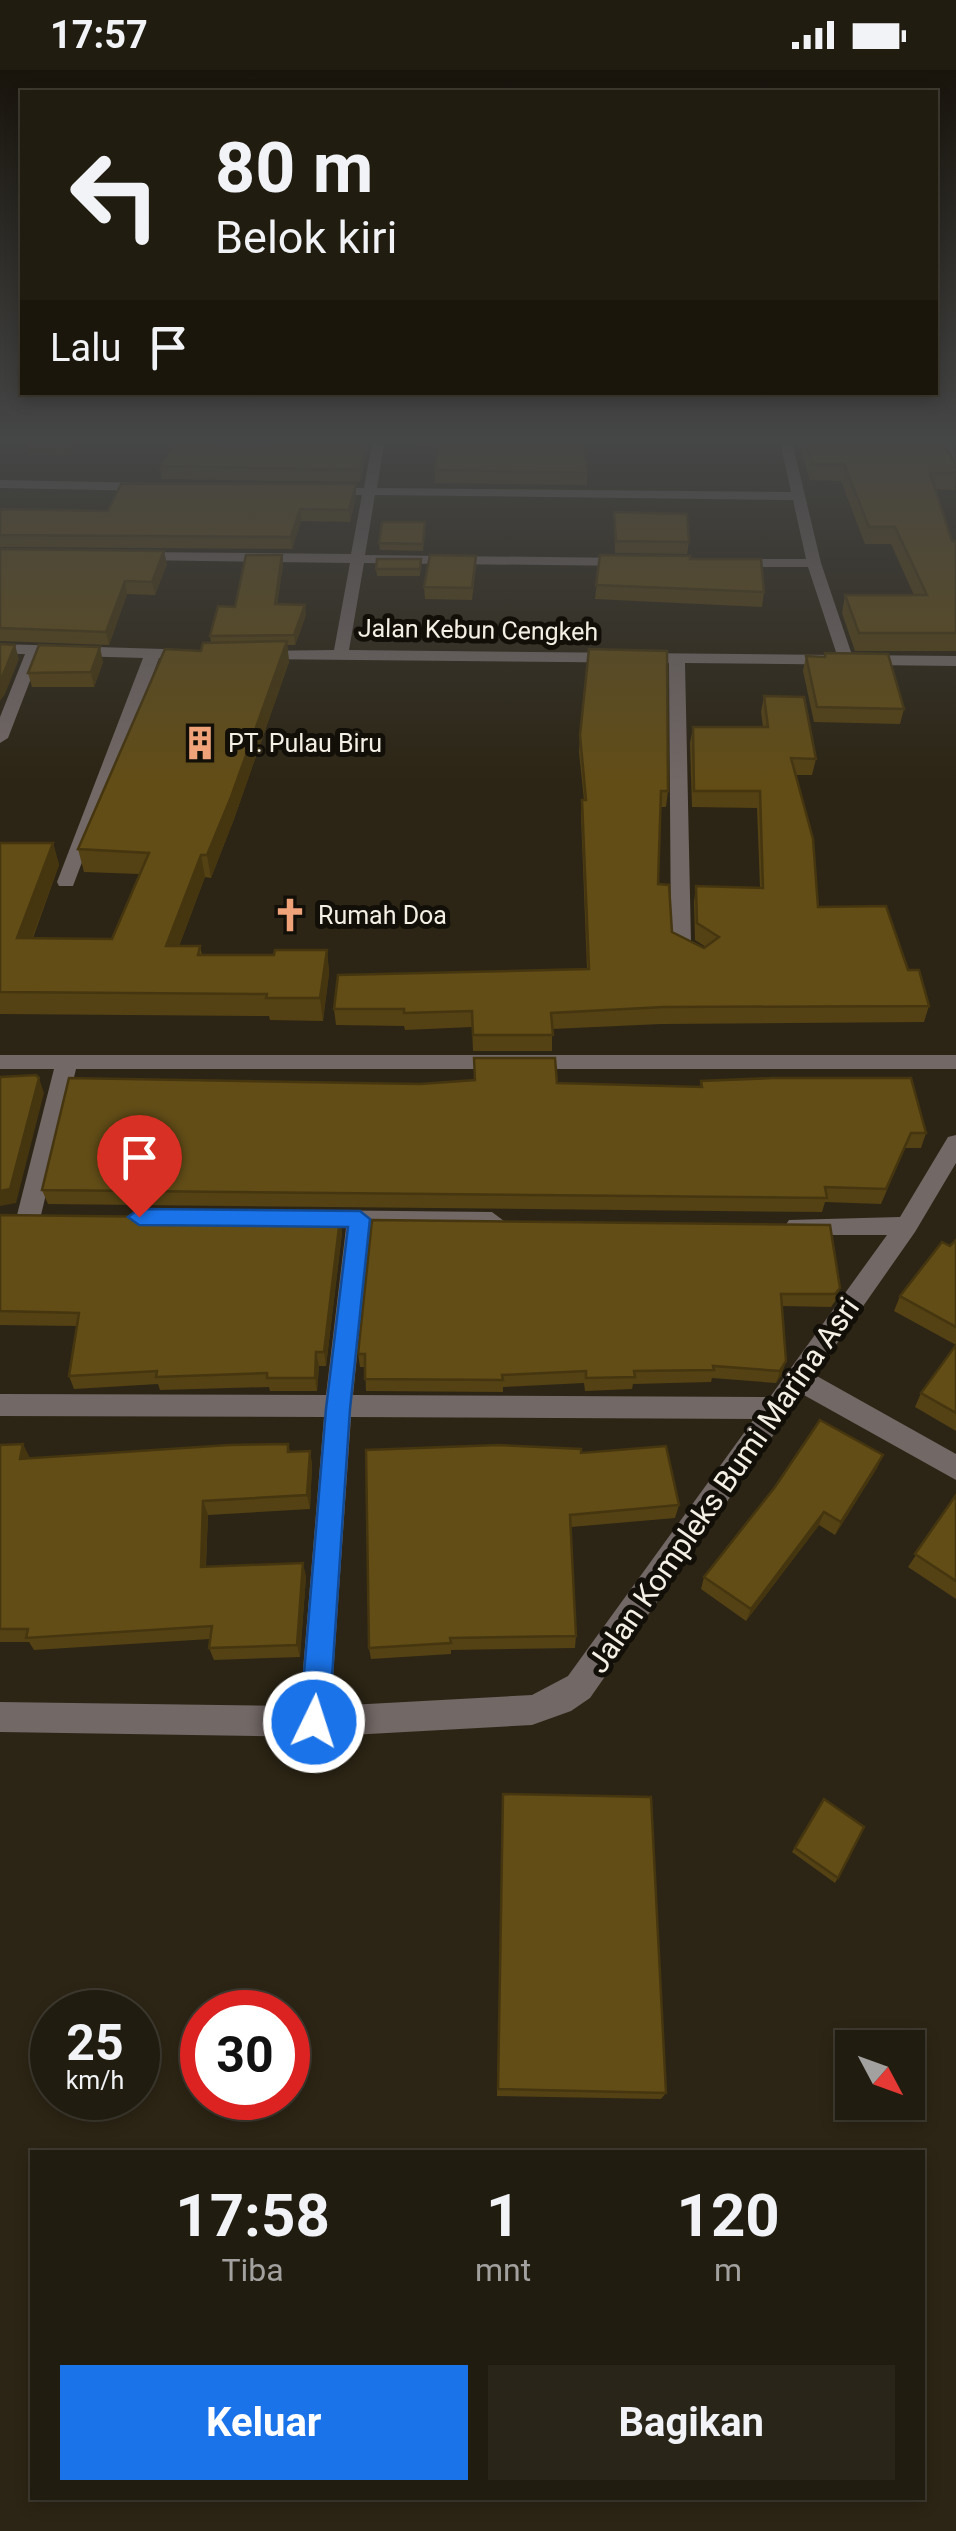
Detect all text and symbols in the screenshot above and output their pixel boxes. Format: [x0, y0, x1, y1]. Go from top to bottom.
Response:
text: 17:57 [50, 13, 148, 57]
text: 80 m [215, 127, 373, 209]
icon: left [50, 130, 180, 260]
text: Belok kiri [215, 211, 397, 264]
icon: arrive [141, 320, 196, 375]
text: Lalu [50, 326, 121, 370]
street label: Jalan Kebun Cengkeh [358, 613, 598, 647]
building icon: PT. Pulau Biru [181, 724, 219, 762]
place label: PT. Pulau Biru [228, 729, 382, 758]
church icon: Rumah Doa [271, 896, 309, 934]
place label: Rumah Doa [318, 901, 447, 930]
pin [97, 1115, 182, 1218]
icon: arrive [112, 1130, 167, 1185]
street label: Jalan Kompleks Bumi Marina Asri [580, 1291, 866, 1679]
position arrow [262, 1670, 366, 1774]
speed limit sign: 30 [180, 1990, 310, 2120]
text: 25 [66, 2014, 124, 2072]
north arrow [835, 2030, 925, 2120]
map controls [835, 2030, 925, 2120]
text: km/h [66, 2066, 124, 2095]
text: 17:58 [175, 2180, 330, 2251]
text: 1 [486, 2180, 520, 2251]
text: 120 [676, 2180, 780, 2251]
text: Tiba [221, 2251, 284, 2289]
text: mnt [475, 2251, 531, 2289]
text: m [714, 2251, 742, 2289]
button: Keluar [60, 2365, 468, 2480]
button: Bagikan [488, 2365, 895, 2480]

